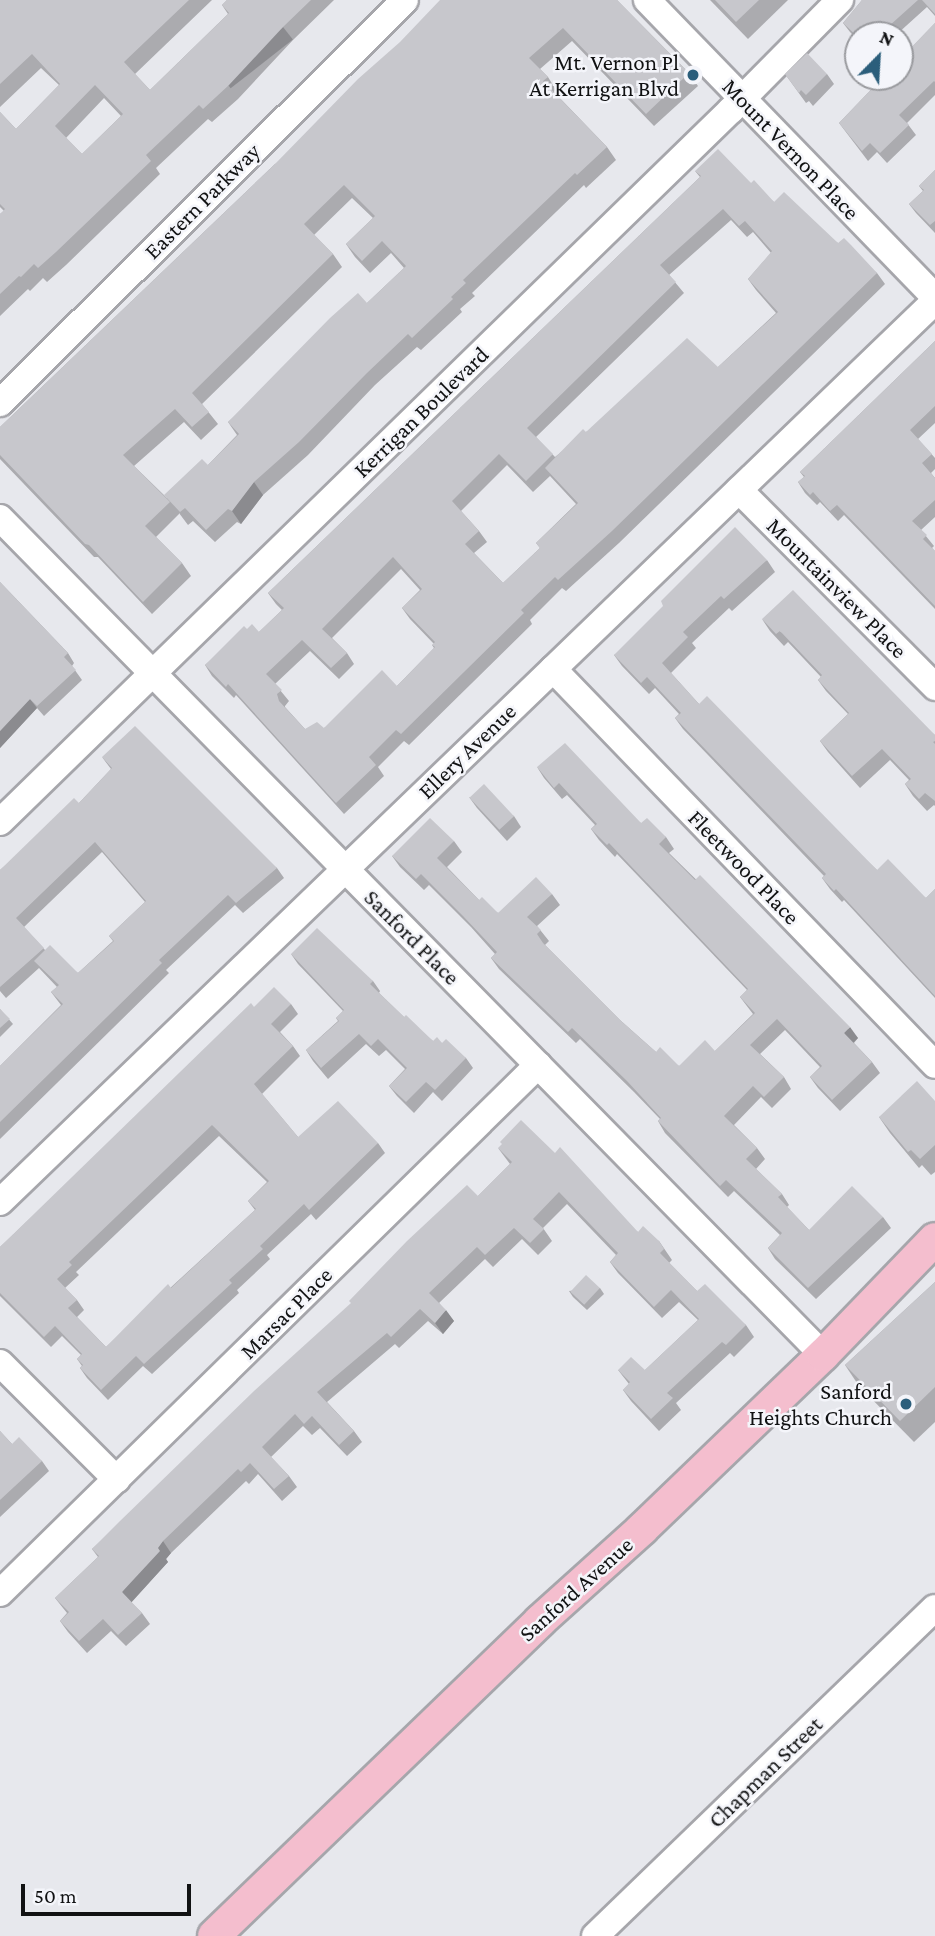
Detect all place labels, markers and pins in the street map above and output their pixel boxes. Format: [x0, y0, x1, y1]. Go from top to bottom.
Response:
place label: Mt. Vernon Pl At Kerrigan Blvd [529, 48, 679, 102]
marker: Mt. Vernon Pl At Kerrigan Blvd [685, 67, 701, 83]
place label: Sanford Heights Church [749, 1377, 892, 1431]
marker: Sanford Heights Church [898, 1396, 914, 1412]

